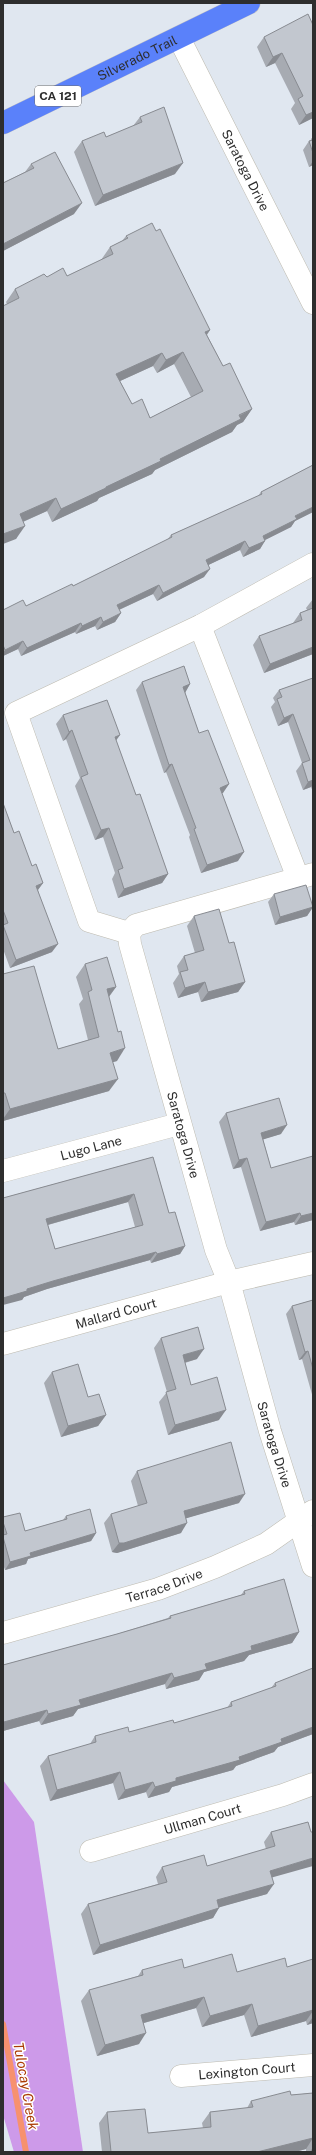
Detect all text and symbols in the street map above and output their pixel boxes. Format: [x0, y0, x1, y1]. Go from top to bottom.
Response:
street label: Silverado Trail [95, 32, 179, 83]
road number: CA 121 [35, 86, 81, 106]
street label: Saratoga Drive [219, 127, 273, 213]
street label: Saratoga Drive [164, 1090, 203, 1180]
street label: Lugo Lane [59, 1132, 123, 1163]
street label: Mallard Court [74, 1295, 158, 1331]
street label: Saratoga Drive [255, 1400, 295, 1489]
street label: Terrace Drive [124, 1565, 204, 1605]
street label: Ullman Court [162, 1800, 243, 1837]
water label: Tulocay Creek [10, 2041, 42, 2132]
street label: Lexington Court [198, 2059, 296, 2082]

